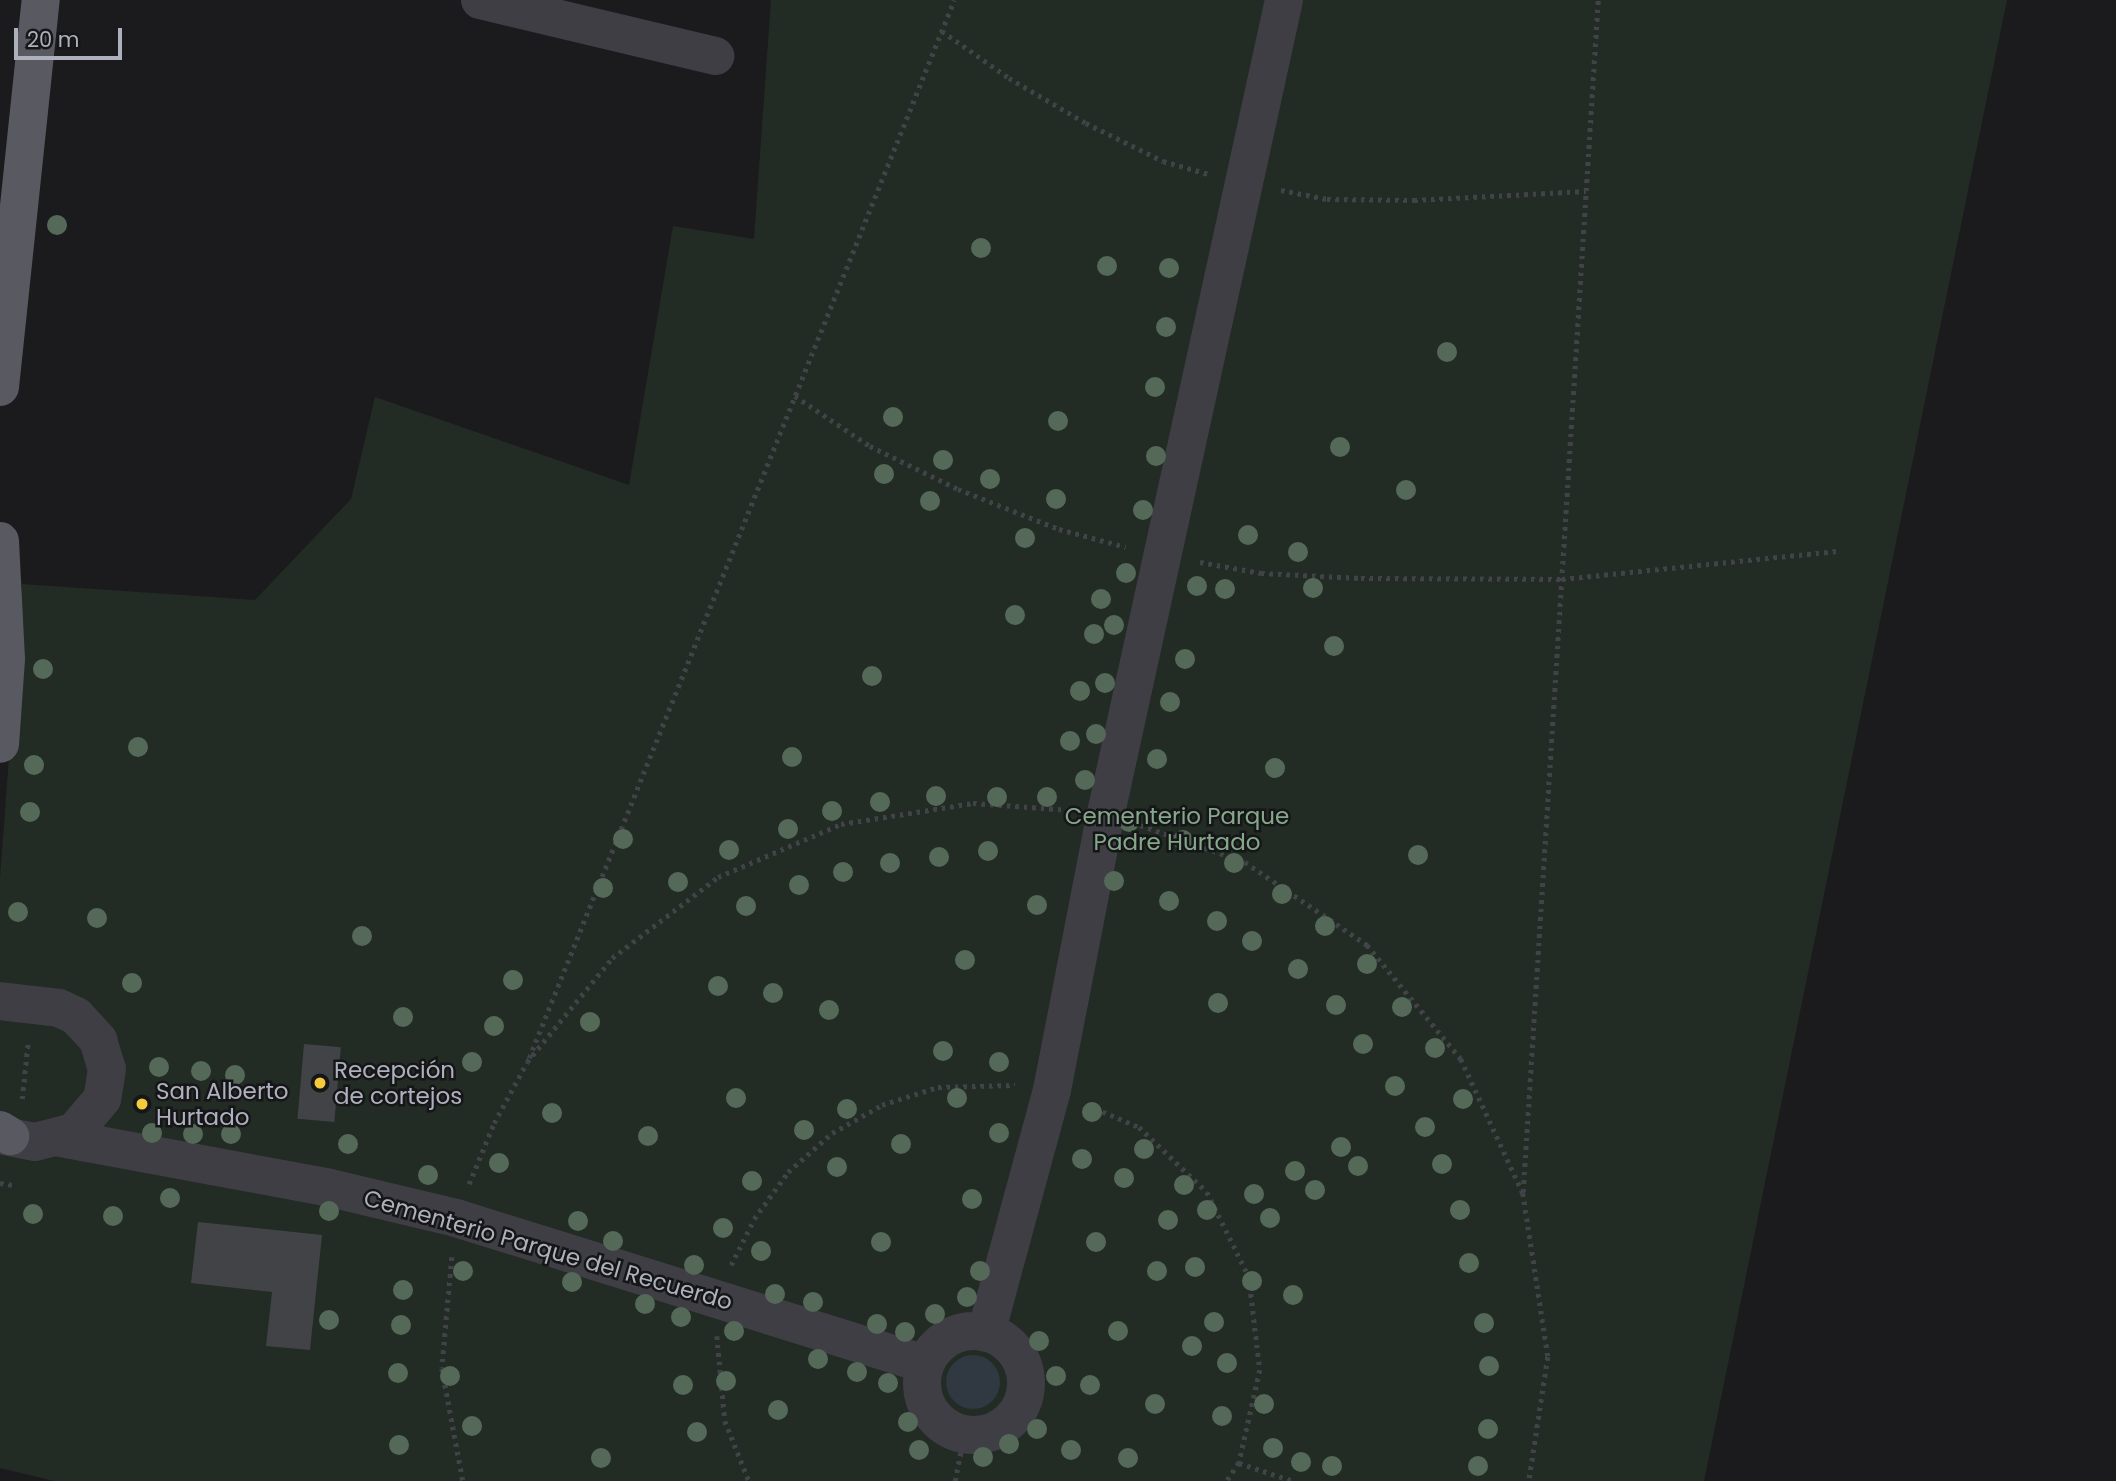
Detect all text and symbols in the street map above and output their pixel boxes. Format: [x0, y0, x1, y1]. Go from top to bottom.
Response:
scale bar [18, 14, 126, 58]
text: 20 m [27, 25, 80, 54]
park label: Cementerio Parque Padre Hurtado [1065, 802, 1289, 856]
place label: Recepción de cortejos [334, 1056, 462, 1110]
marker: Recepción de cortejos [312, 1075, 328, 1091]
place label: San Alberto Hurtado [156, 1077, 289, 1131]
marker: San Alberto Hurtado [134, 1096, 150, 1112]
street label: Cementerio Parque del Recuerdo [361, 1184, 735, 1316]

